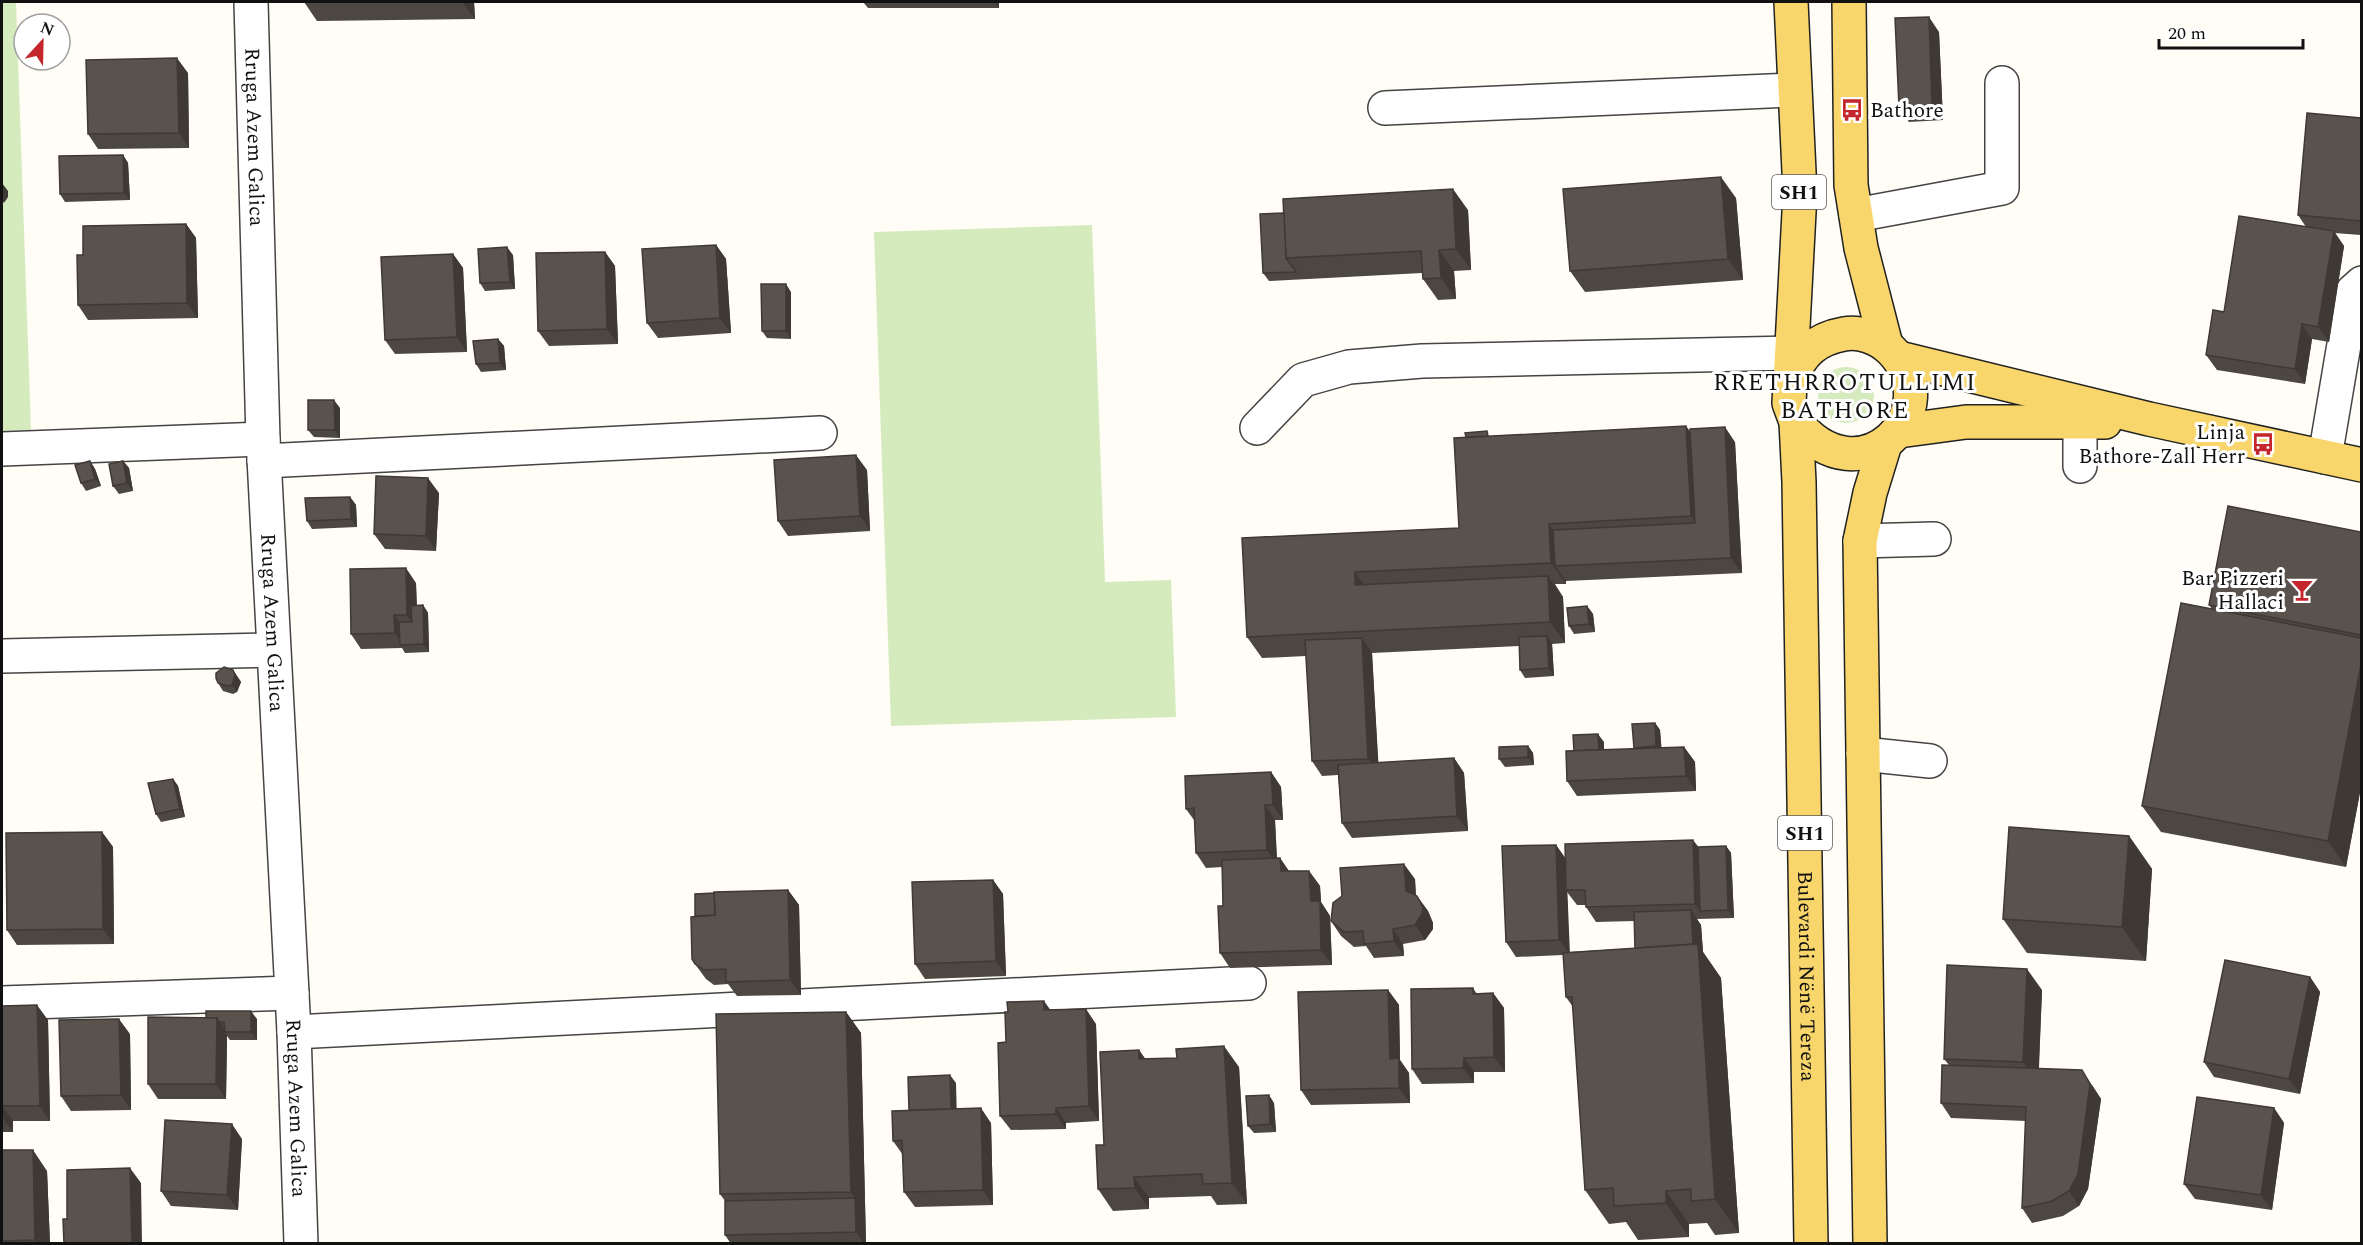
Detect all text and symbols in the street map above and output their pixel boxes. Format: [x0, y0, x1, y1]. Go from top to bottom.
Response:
north arrow [12, 12, 72, 72]
scale bar [2159, 12, 2303, 50]
text: N [37, 15, 58, 43]
text: 20 m [2168, 20, 2206, 47]
street label: Rruga Azem Galica [235, 47, 272, 228]
place label: Bathore [1870, 95, 1944, 127]
bus stop icon: Bathore [1839, 97, 1865, 123]
road number: SH1 [1772, 175, 1826, 209]
district label: RRETHRROTULLIMI BATHORE [1713, 365, 1977, 429]
place label: Linja Bathore-Zall Herr [2079, 417, 2246, 473]
bus stop icon: Linja Bathore-Zall Herr [2250, 431, 2276, 457]
street label: Rruga Azem Galica [251, 532, 292, 714]
place label: Bar Pizzeri Hallaci [2181, 563, 2284, 619]
bar icon: Bar Pizzeri Hallaci [2289, 577, 2315, 603]
road number: SH1 [1778, 816, 1832, 850]
street label: Bulevardi Nënë Tereza [1788, 870, 1823, 1083]
street label: Rruga Azem Galica [276, 1018, 314, 1199]

